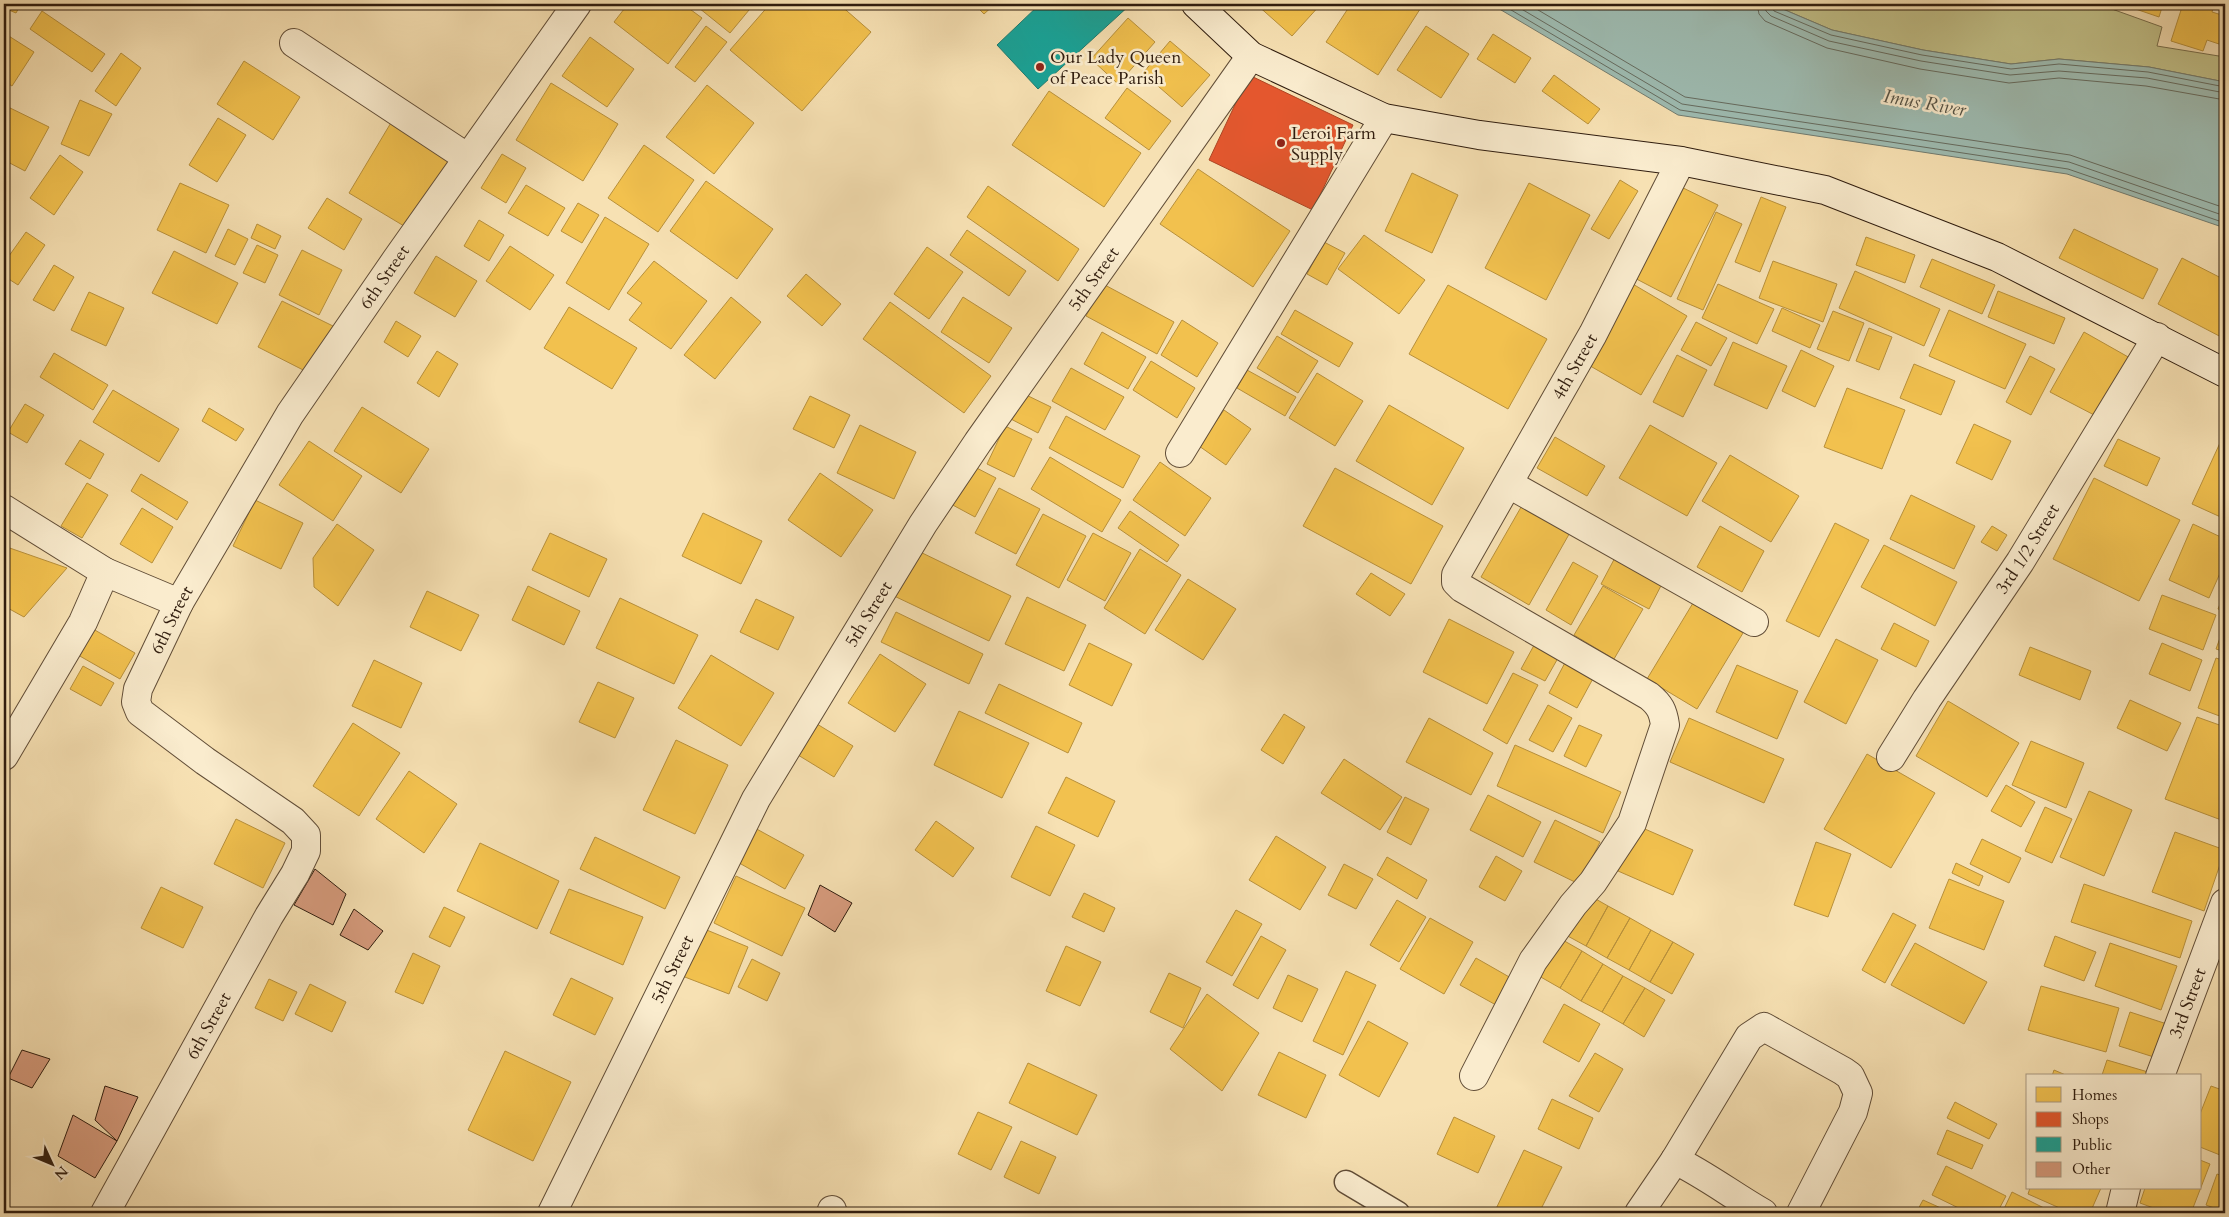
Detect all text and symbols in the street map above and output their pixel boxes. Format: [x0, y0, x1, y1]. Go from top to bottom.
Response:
place label: Our Lady Queen of Peace Parish [1050, 45, 1182, 91]
marker: Our Lady Queen of Peace Parish [1034, 61, 1046, 73]
water label: Imus River [1882, 83, 1969, 123]
place label: Leroi Farm Supply [1291, 121, 1377, 167]
marker: Leroi Farm Supply [1275, 137, 1287, 149]
street label: 6th Street [354, 240, 416, 314]
street label: 5th Street [1063, 242, 1125, 316]
street label: 4th Street [1546, 329, 1604, 405]
street label: 3rd 1/2 Street [1990, 499, 2066, 599]
street label: 5th Street [839, 576, 899, 652]
street label: 6th Street [145, 581, 200, 658]
street label: 5th Street [645, 931, 700, 1008]
street label: 3rd Street [2163, 964, 2213, 1042]
street label: 6th Street [180, 988, 238, 1064]
legend [2026, 1074, 2202, 1190]
text: Homes [2072, 1085, 2117, 1105]
text: Shops [2072, 1109, 2109, 1129]
text: Public [2072, 1135, 2112, 1155]
north arrow [28, 1140, 78, 1190]
text: Other [2072, 1159, 2111, 1179]
text: N [50, 1162, 72, 1184]

